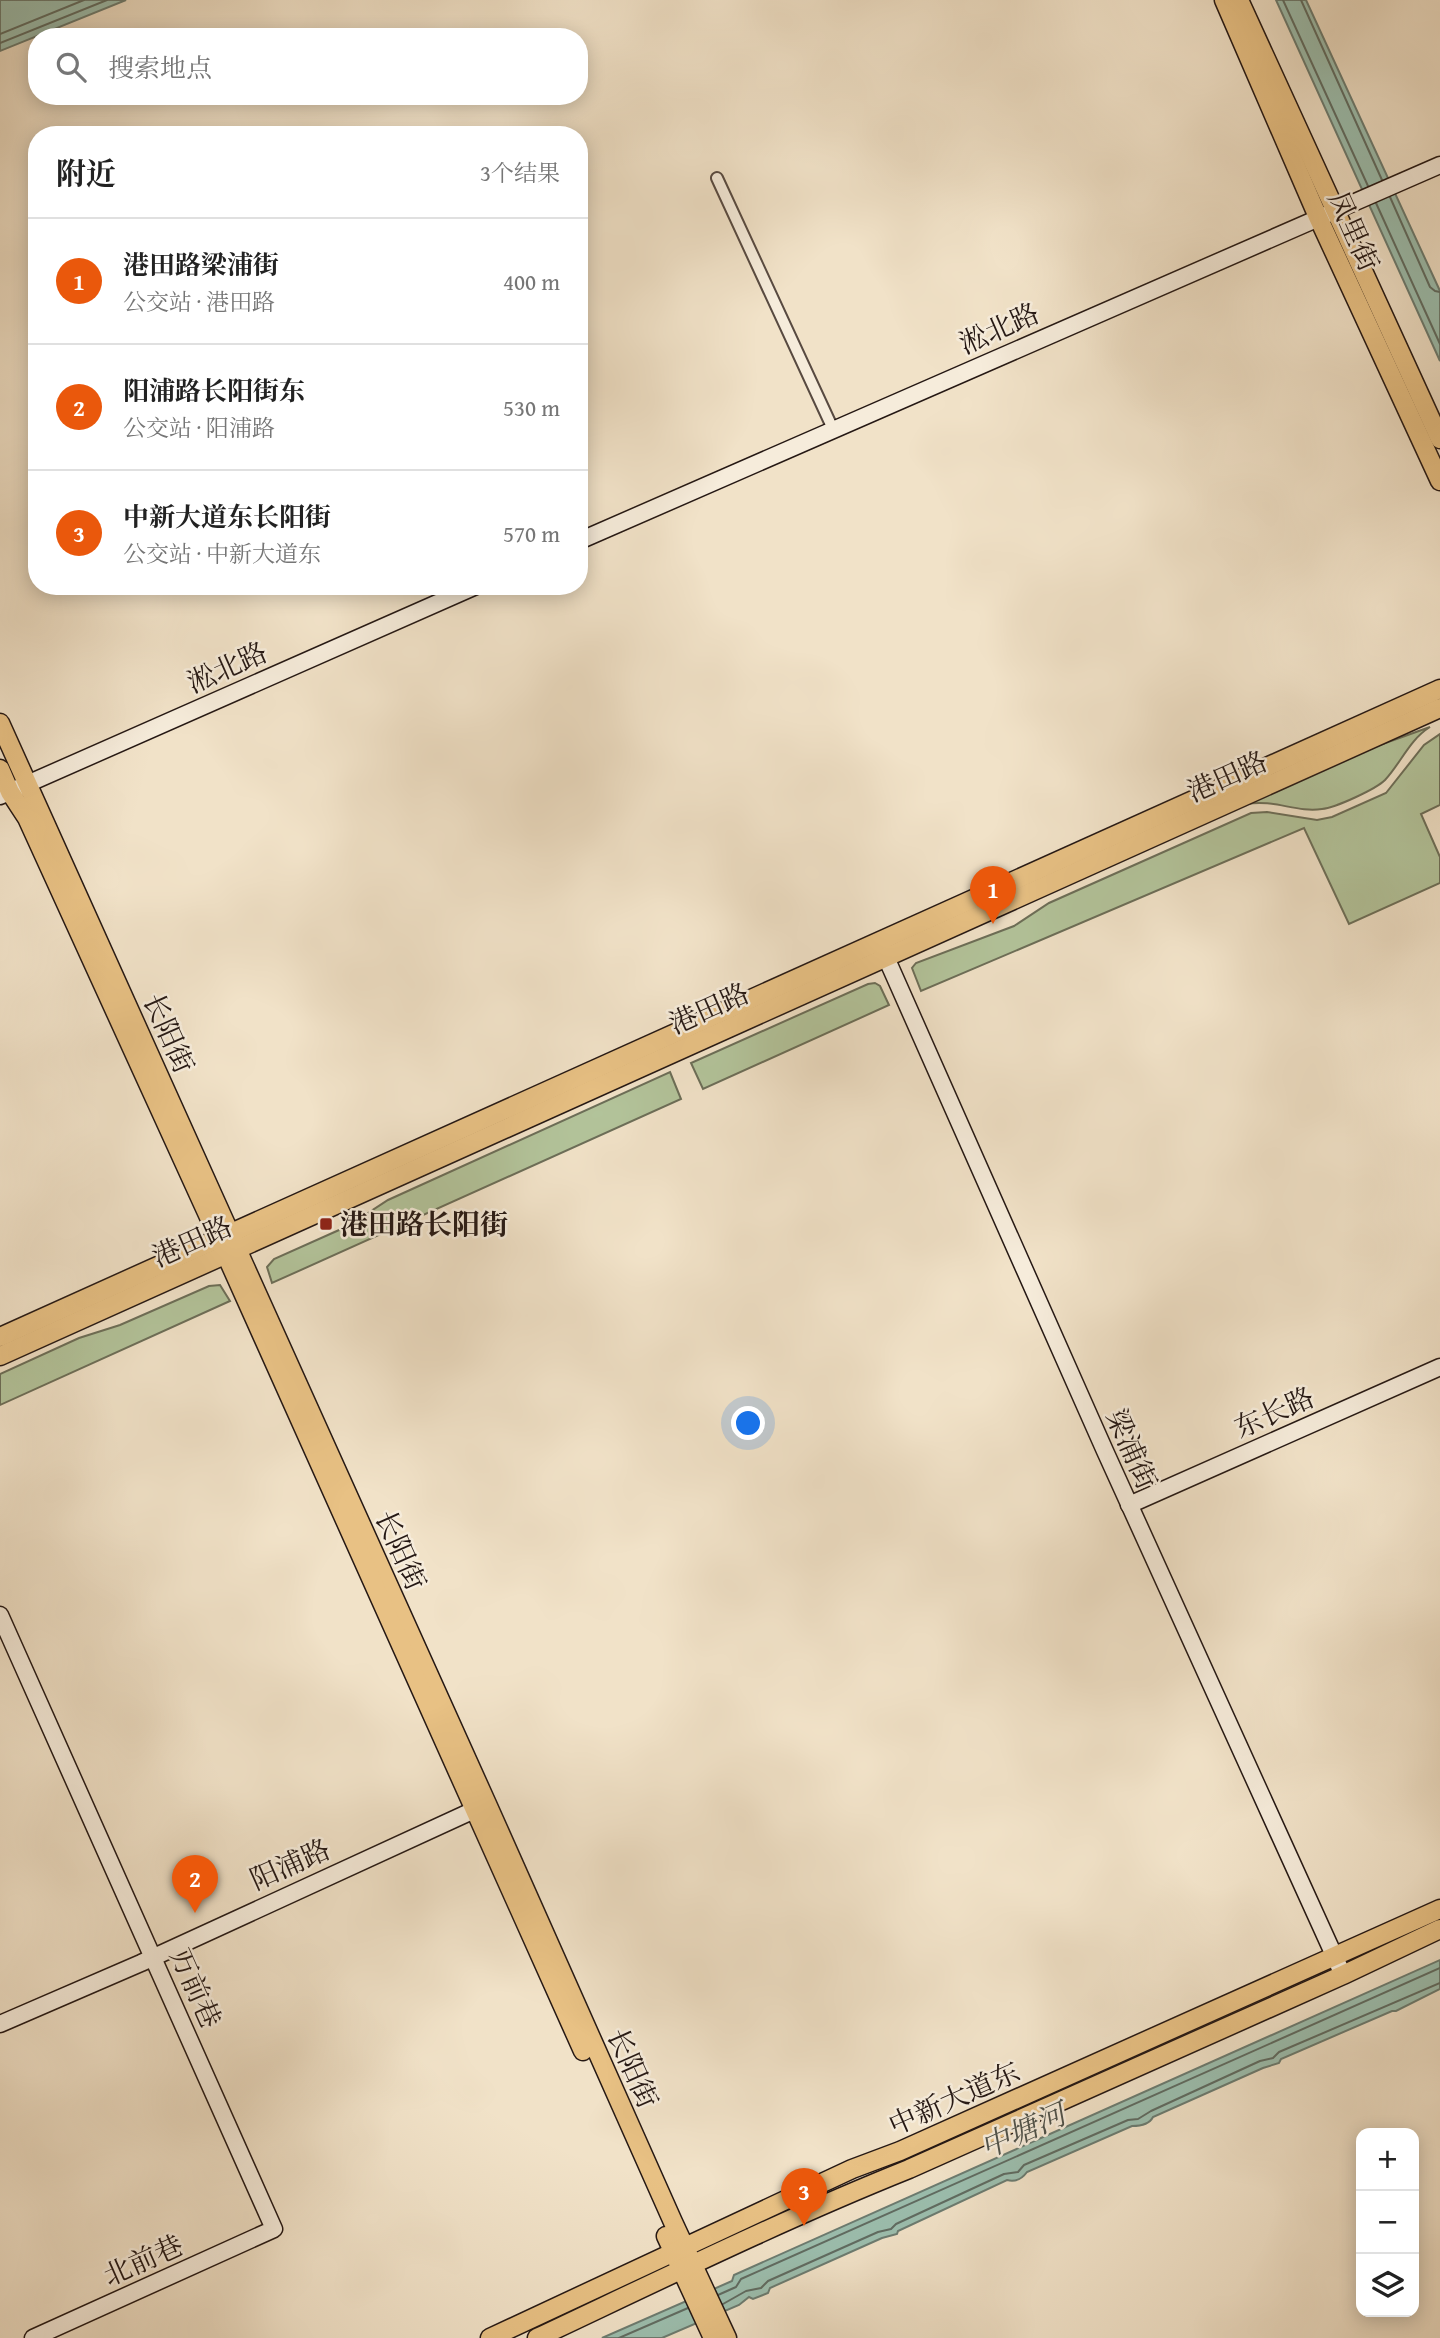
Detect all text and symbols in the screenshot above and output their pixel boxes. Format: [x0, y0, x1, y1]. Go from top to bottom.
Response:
search box [28, 28, 588, 105]
icon: search [52, 48, 90, 86]
text: 搜索地点 [108, 48, 212, 87]
text: 附近 [56, 151, 116, 195]
text: 3个结果 [480, 156, 560, 189]
street label: 凤里街 [1319, 184, 1390, 278]
text: 港田路梁浦街 [123, 245, 279, 284]
text: 1 [73, 265, 85, 298]
text: 400 m [503, 265, 560, 298]
text: 公交站 · 港田路 [123, 285, 275, 318]
street label: 淞北路 [952, 292, 1046, 363]
text: 阳浦路长阳街东 [123, 371, 305, 410]
text: 2 [73, 391, 85, 424]
text: 530 m [503, 391, 560, 424]
text: 公交站 · 阳浦路 [123, 411, 275, 444]
text: 中新大道东长阳街 [123, 497, 331, 536]
text: 3 [73, 517, 85, 550]
text: 570 m [503, 517, 560, 550]
text: 公交站 · 中新大道东 [123, 537, 321, 570]
street label: 淞北路 [180, 631, 274, 702]
street label: 港田路 [1180, 740, 1274, 811]
pin: 1 [970, 866, 1016, 924]
street label: 港田路 [662, 972, 756, 1043]
street label: 长阳街 [134, 986, 205, 1080]
place label: 港田路长阳街 [340, 1203, 508, 1244]
street label: 港田路 [145, 1205, 239, 1276]
marker: 港田路长阳街 [318, 1216, 334, 1232]
street label: 东长路 [1227, 1376, 1321, 1447]
street label: 梁浦街 [1097, 1402, 1168, 1496]
your location [731, 1406, 765, 1440]
street label: 长阳街 [366, 1503, 437, 1597]
street label: 阳浦路 [243, 1828, 337, 1899]
pin: 2 [172, 1855, 218, 1913]
street label: 万前巷 [161, 1941, 232, 2035]
street label: 长阳街 [598, 2021, 669, 2115]
street label: 中新大道东 [882, 2050, 1026, 2145]
water label: 中塘河 [973, 2090, 1077, 2168]
map controls [1356, 2128, 1419, 2317]
button: + [1356, 2128, 1419, 2191]
pin: 3 [781, 2168, 827, 2226]
button: − [1356, 2191, 1419, 2254]
street label: 北前巷 [96, 2224, 190, 2295]
button: layers [1356, 2254, 1419, 2317]

